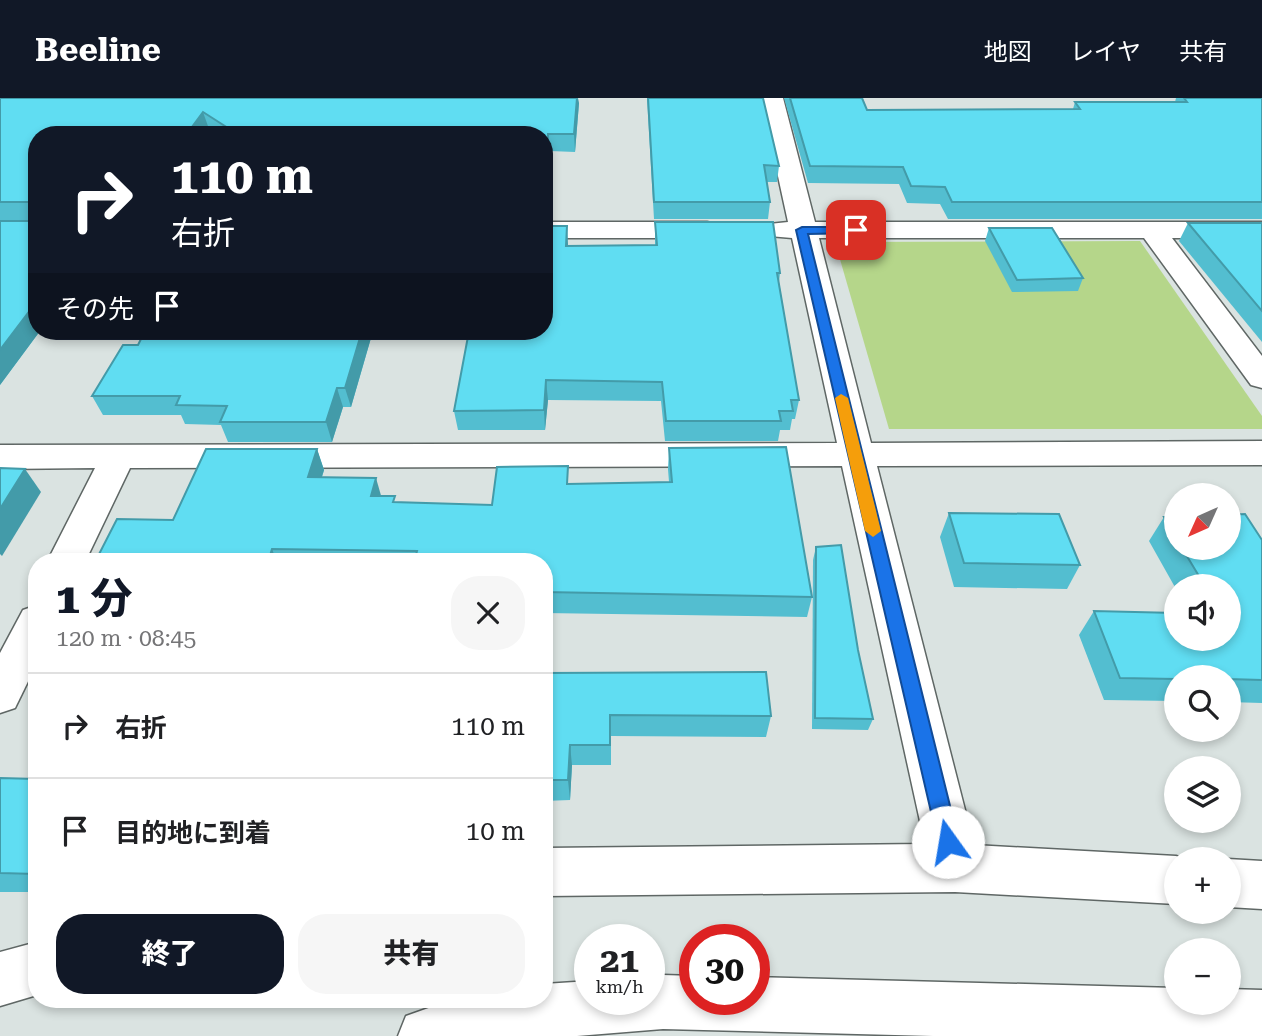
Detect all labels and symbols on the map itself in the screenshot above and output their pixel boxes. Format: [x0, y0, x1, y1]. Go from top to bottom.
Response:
pin [826, 200, 886, 260]
north arrow [1164, 483, 1241, 560]
position arrow [911, 805, 985, 879]
speed limit sign: 30 [679, 924, 770, 1015]

